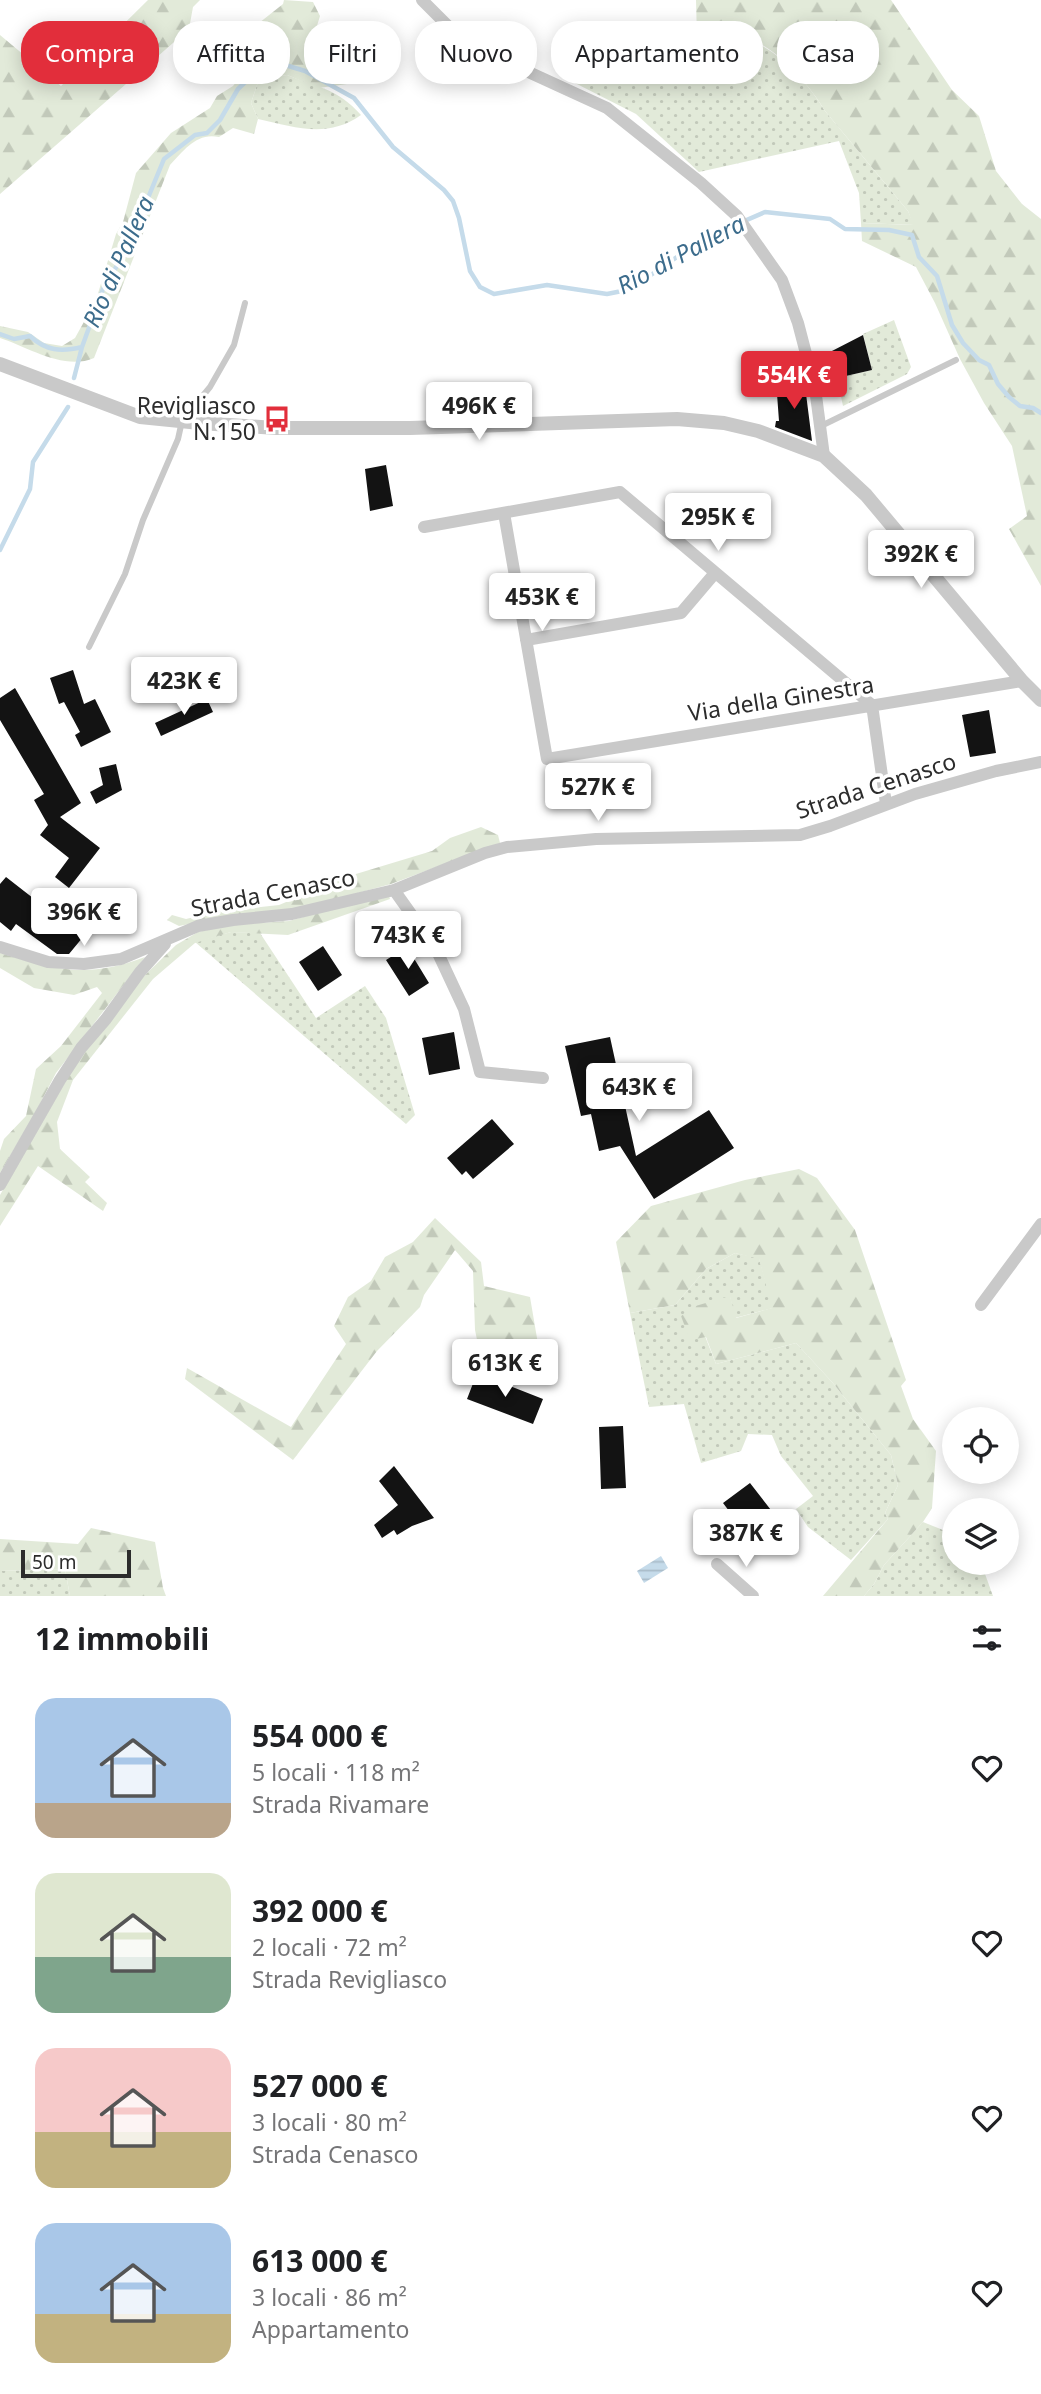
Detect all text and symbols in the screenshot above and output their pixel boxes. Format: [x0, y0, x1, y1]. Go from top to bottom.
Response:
chip: Compra [21, 21, 159, 84]
chip: Affitta [173, 21, 290, 84]
chip: Filtri [304, 21, 401, 84]
chip: Nuovo [415, 21, 537, 84]
chip: Appartamento [551, 21, 763, 84]
chip: Casa [777, 21, 879, 84]
water label: Rio di Pallera [74, 190, 161, 332]
water label: Rio di Pallera [611, 206, 750, 301]
pin: 554K € [737, 352, 851, 411]
text: 554K € [757, 358, 831, 390]
pin: 496K € [422, 382, 536, 442]
place label: Revigliasco N.150 [137, 389, 256, 447]
text: 496K € [442, 389, 516, 421]
bus stop icon: Revigliasco N.150 [262, 404, 292, 434]
pin: 295K € [661, 494, 775, 553]
text: 295K € [681, 500, 755, 532]
pin: 392K € [864, 530, 978, 590]
text: 392K € [884, 537, 958, 569]
pin: 453K € [485, 574, 599, 633]
text: 453K € [505, 580, 579, 612]
pin: 423K € [127, 658, 241, 717]
text: 423K € [147, 664, 221, 696]
street label: Via della Ginestra [686, 668, 876, 728]
street label: Strada Cenasco [792, 744, 960, 826]
pin: 527K € [541, 764, 655, 823]
text: 527K € [561, 770, 635, 802]
street label: Strada Cenasco [188, 860, 358, 924]
pin: 396K € [27, 888, 141, 948]
text: 396K € [47, 895, 121, 927]
pin: 743K € [351, 912, 465, 971]
text: 743K € [371, 918, 445, 950]
pin: 643K € [582, 1064, 696, 1123]
text: 643K € [602, 1070, 676, 1102]
pin: 613K € [448, 1340, 562, 1399]
text: 613K € [468, 1346, 542, 1378]
map controls [942, 1407, 1019, 1575]
button: locate [942, 1407, 1019, 1484]
button: layers [942, 1498, 1019, 1575]
pin: 387K € [689, 1510, 803, 1569]
text: 387K € [709, 1516, 783, 1548]
scale bar [21, 1547, 131, 1579]
text: 50 m [32, 1549, 76, 1575]
text: 12 immobili [35, 1618, 209, 1659]
icon: filters [968, 1619, 1006, 1657]
text: 554 000 € [252, 1715, 388, 1756]
icon: home [91, 1726, 175, 1810]
icon: heart [968, 1749, 1006, 1787]
text: 5 locali · 118 m² [252, 1756, 420, 1788]
text: Strada Rivamare [252, 1788, 429, 1820]
text: 392 000 € [252, 1890, 388, 1931]
icon: home [91, 1901, 175, 1985]
icon: heart [968, 1924, 1006, 1962]
text: 2 locali · 72 m² [252, 1931, 407, 1963]
text: Strada Revigliasco [252, 1963, 447, 1995]
text: 527 000 € [252, 2065, 388, 2106]
icon: home [91, 2076, 175, 2160]
icon: heart [968, 2099, 1006, 2137]
text: 3 locali · 80 m² [252, 2106, 407, 2138]
text: Strada Cenasco [252, 2138, 419, 2170]
text: 613 000 € [252, 2240, 388, 2281]
icon: home [91, 2251, 175, 2335]
icon: heart [968, 2274, 1006, 2312]
text: 3 locali · 86 m² [252, 2281, 407, 2313]
text: Appartamento [252, 2313, 410, 2345]

